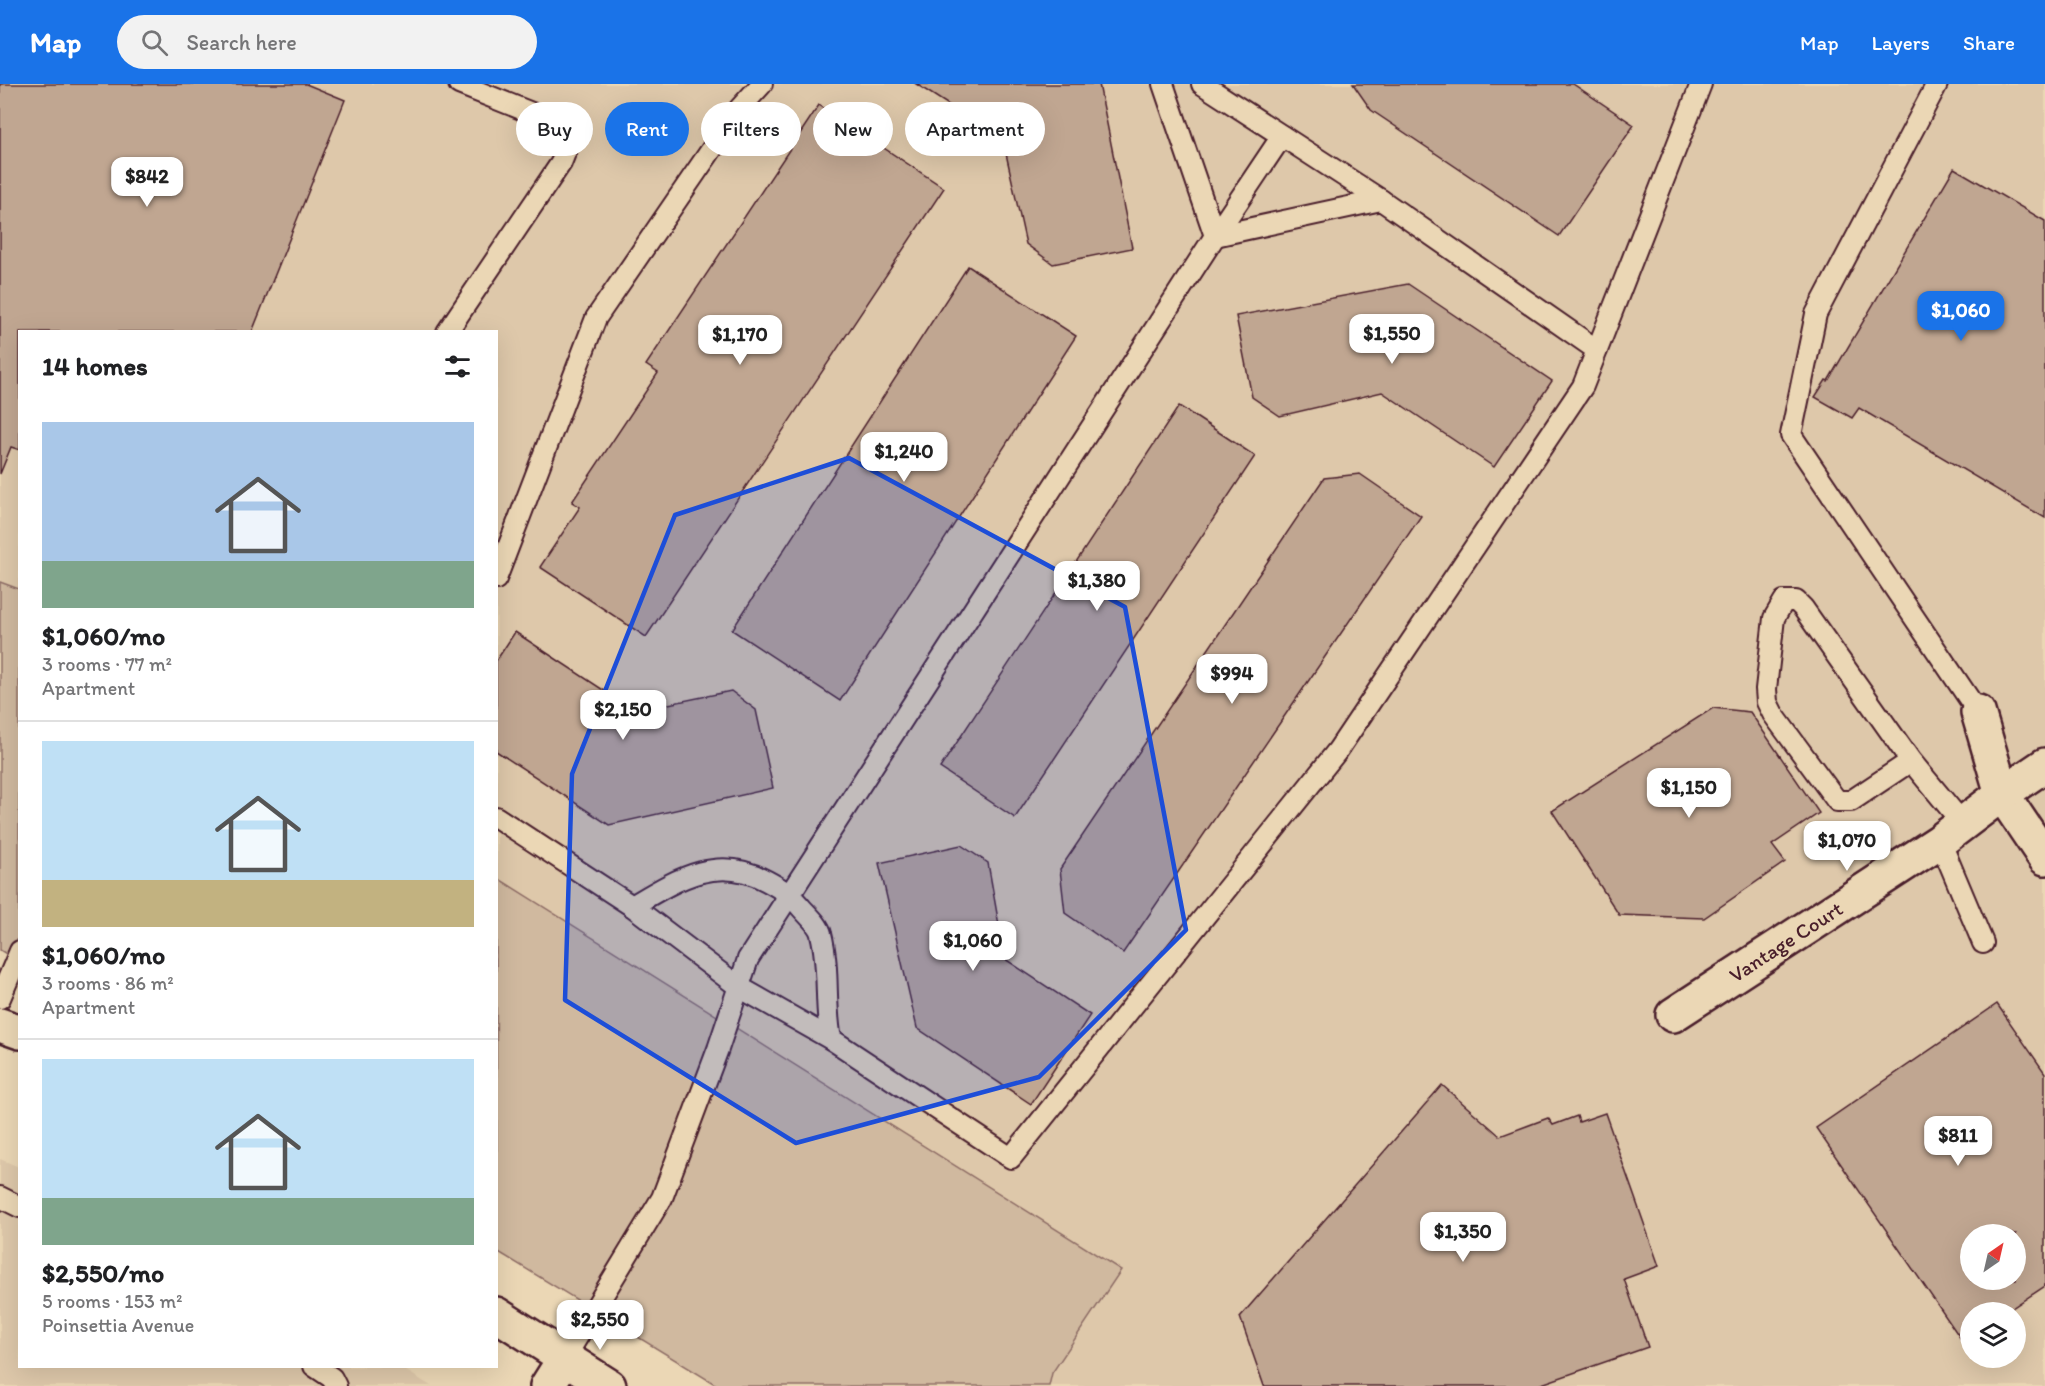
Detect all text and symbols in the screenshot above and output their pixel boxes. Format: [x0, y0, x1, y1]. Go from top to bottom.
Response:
search box [117, 15, 537, 69]
text: Map [30, 25, 81, 59]
icon: search [138, 26, 171, 59]
text: Search here [186, 29, 297, 56]
text: Map [1800, 30, 1839, 55]
text: Layers [1872, 30, 1930, 55]
text: Share [1963, 30, 2015, 55]
chip: Buy [516, 102, 593, 156]
chip: Rent [605, 102, 689, 156]
chip: Filters [701, 102, 801, 156]
chip: New [813, 102, 893, 156]
chip: Apartment [905, 102, 1045, 156]
pin: $842 [111, 157, 183, 208]
text: $842 [125, 164, 169, 188]
pin: $1,060 [1912, 291, 2010, 342]
text: $1,060 [1931, 298, 1991, 322]
pin: $1,550 [1343, 314, 1441, 365]
pin: $1,170 [691, 315, 789, 366]
text: $1,550 [1363, 321, 1421, 345]
text: $1,170 [712, 322, 768, 346]
text: 14 homes [42, 350, 148, 382]
icon: filters [441, 350, 474, 383]
pin: $1,240 [855, 432, 953, 483]
text: $1,240 [874, 439, 934, 463]
icon: home [204, 461, 312, 569]
pin: $1,380 [1048, 561, 1146, 612]
text: $1,380 [1068, 568, 1126, 592]
text: $1,060/mo [42, 620, 165, 652]
text: 3 rooms · 77 m² [42, 652, 172, 676]
pin: $994 [1196, 654, 1268, 705]
text: $994 [1210, 661, 1254, 685]
text: Apartment [42, 676, 135, 700]
pin: $2,150 [574, 690, 672, 741]
text: $2,150 [594, 697, 652, 721]
pin: $1,150 [1640, 768, 1738, 819]
text: $1,150 [1661, 775, 1717, 799]
icon: home [204, 780, 312, 888]
pin: $1,070 [1798, 821, 1896, 872]
text: $1,070 [1818, 828, 1876, 852]
street label: Vantage Court [1724, 896, 1847, 987]
pin: $1,060 [924, 921, 1022, 972]
text: $1,060 [943, 928, 1003, 952]
text: $1,060/mo [42, 939, 165, 971]
text: 3 rooms · 86 m² [42, 971, 174, 995]
text: Apartment [42, 995, 135, 1019]
icon: home [204, 1098, 312, 1206]
pin: $811 [1922, 1116, 1994, 1167]
text: $811 [1938, 1123, 1978, 1147]
pin: $1,350 [1414, 1212, 1512, 1263]
text: $1,350 [1434, 1219, 1492, 1243]
north arrow [1960, 1224, 2026, 1290]
map controls [1960, 1224, 2026, 1368]
text: $2,550/mo [42, 1257, 164, 1289]
text: 5 rooms · 153 m² [42, 1289, 182, 1313]
pin: $2,550 [551, 1300, 649, 1351]
button: layers [1960, 1302, 2026, 1368]
text: $2,550 [571, 1307, 629, 1331]
text: Poinsettia Avenue [42, 1313, 194, 1337]

